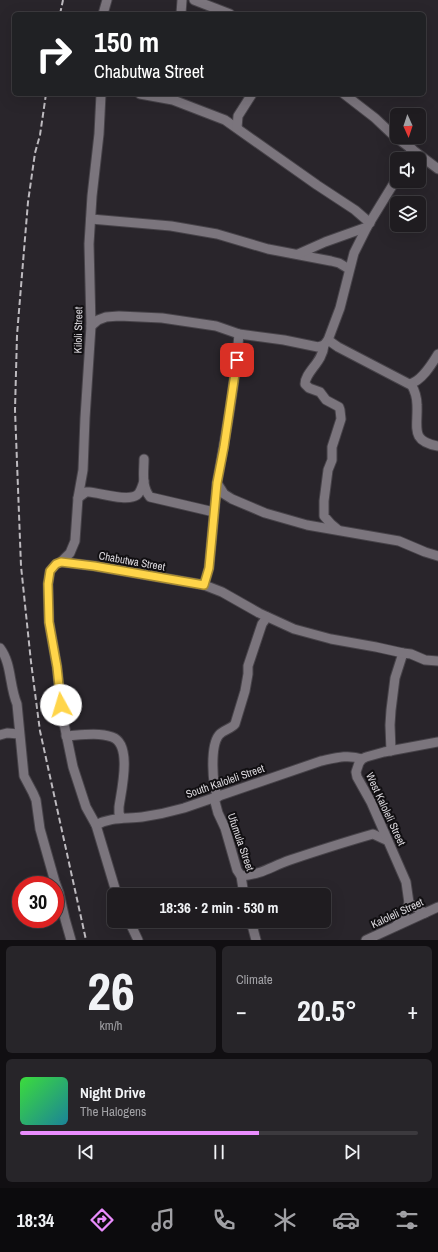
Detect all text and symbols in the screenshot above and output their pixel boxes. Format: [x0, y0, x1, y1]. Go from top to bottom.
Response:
text: 150 m [94, 23, 159, 61]
icon: right [28, 28, 80, 80]
text: Chabutwa Street [94, 59, 204, 84]
north arrow [390, 108, 426, 144]
map controls [390, 108, 426, 232]
button: sound [390, 152, 426, 188]
button: layers [390, 196, 426, 232]
street label: Kiloli Street [71, 306, 85, 353]
pin [220, 343, 254, 377]
icon: arrive [226, 349, 248, 371]
street label: Chabutwa Street [98, 548, 167, 574]
position arrow [40, 684, 82, 726]
street label: South Kaloleli Street [184, 761, 267, 801]
street label: West Kaloleli Street [363, 770, 409, 848]
street label: Ufumula Street [225, 811, 258, 873]
speed limit sign: 30 [12, 876, 64, 928]
street label: Kaloleli Street [369, 895, 426, 931]
text: 18:36 · 2 min · 530 m [160, 897, 278, 918]
text: 26 [87, 956, 135, 1026]
text: Climate [236, 971, 273, 988]
text: 20.5° [297, 990, 357, 1030]
text: − [236, 996, 247, 1026]
text: + [407, 996, 418, 1026]
text: km/h [99, 1017, 123, 1034]
text: Night Drive [80, 1082, 146, 1103]
text: The Halogens [80, 1103, 146, 1120]
icon: previous [75, 1141, 97, 1163]
icon: pause [208, 1141, 230, 1163]
icon: next [341, 1141, 363, 1163]
icon: directions [88, 1206, 116, 1234]
icon: music [149, 1206, 177, 1234]
icon: phone [210, 1206, 238, 1234]
icon: climate [271, 1206, 299, 1234]
icon: car [332, 1206, 360, 1234]
icon: filters [393, 1206, 421, 1234]
text: 18:34 [17, 1208, 54, 1233]

